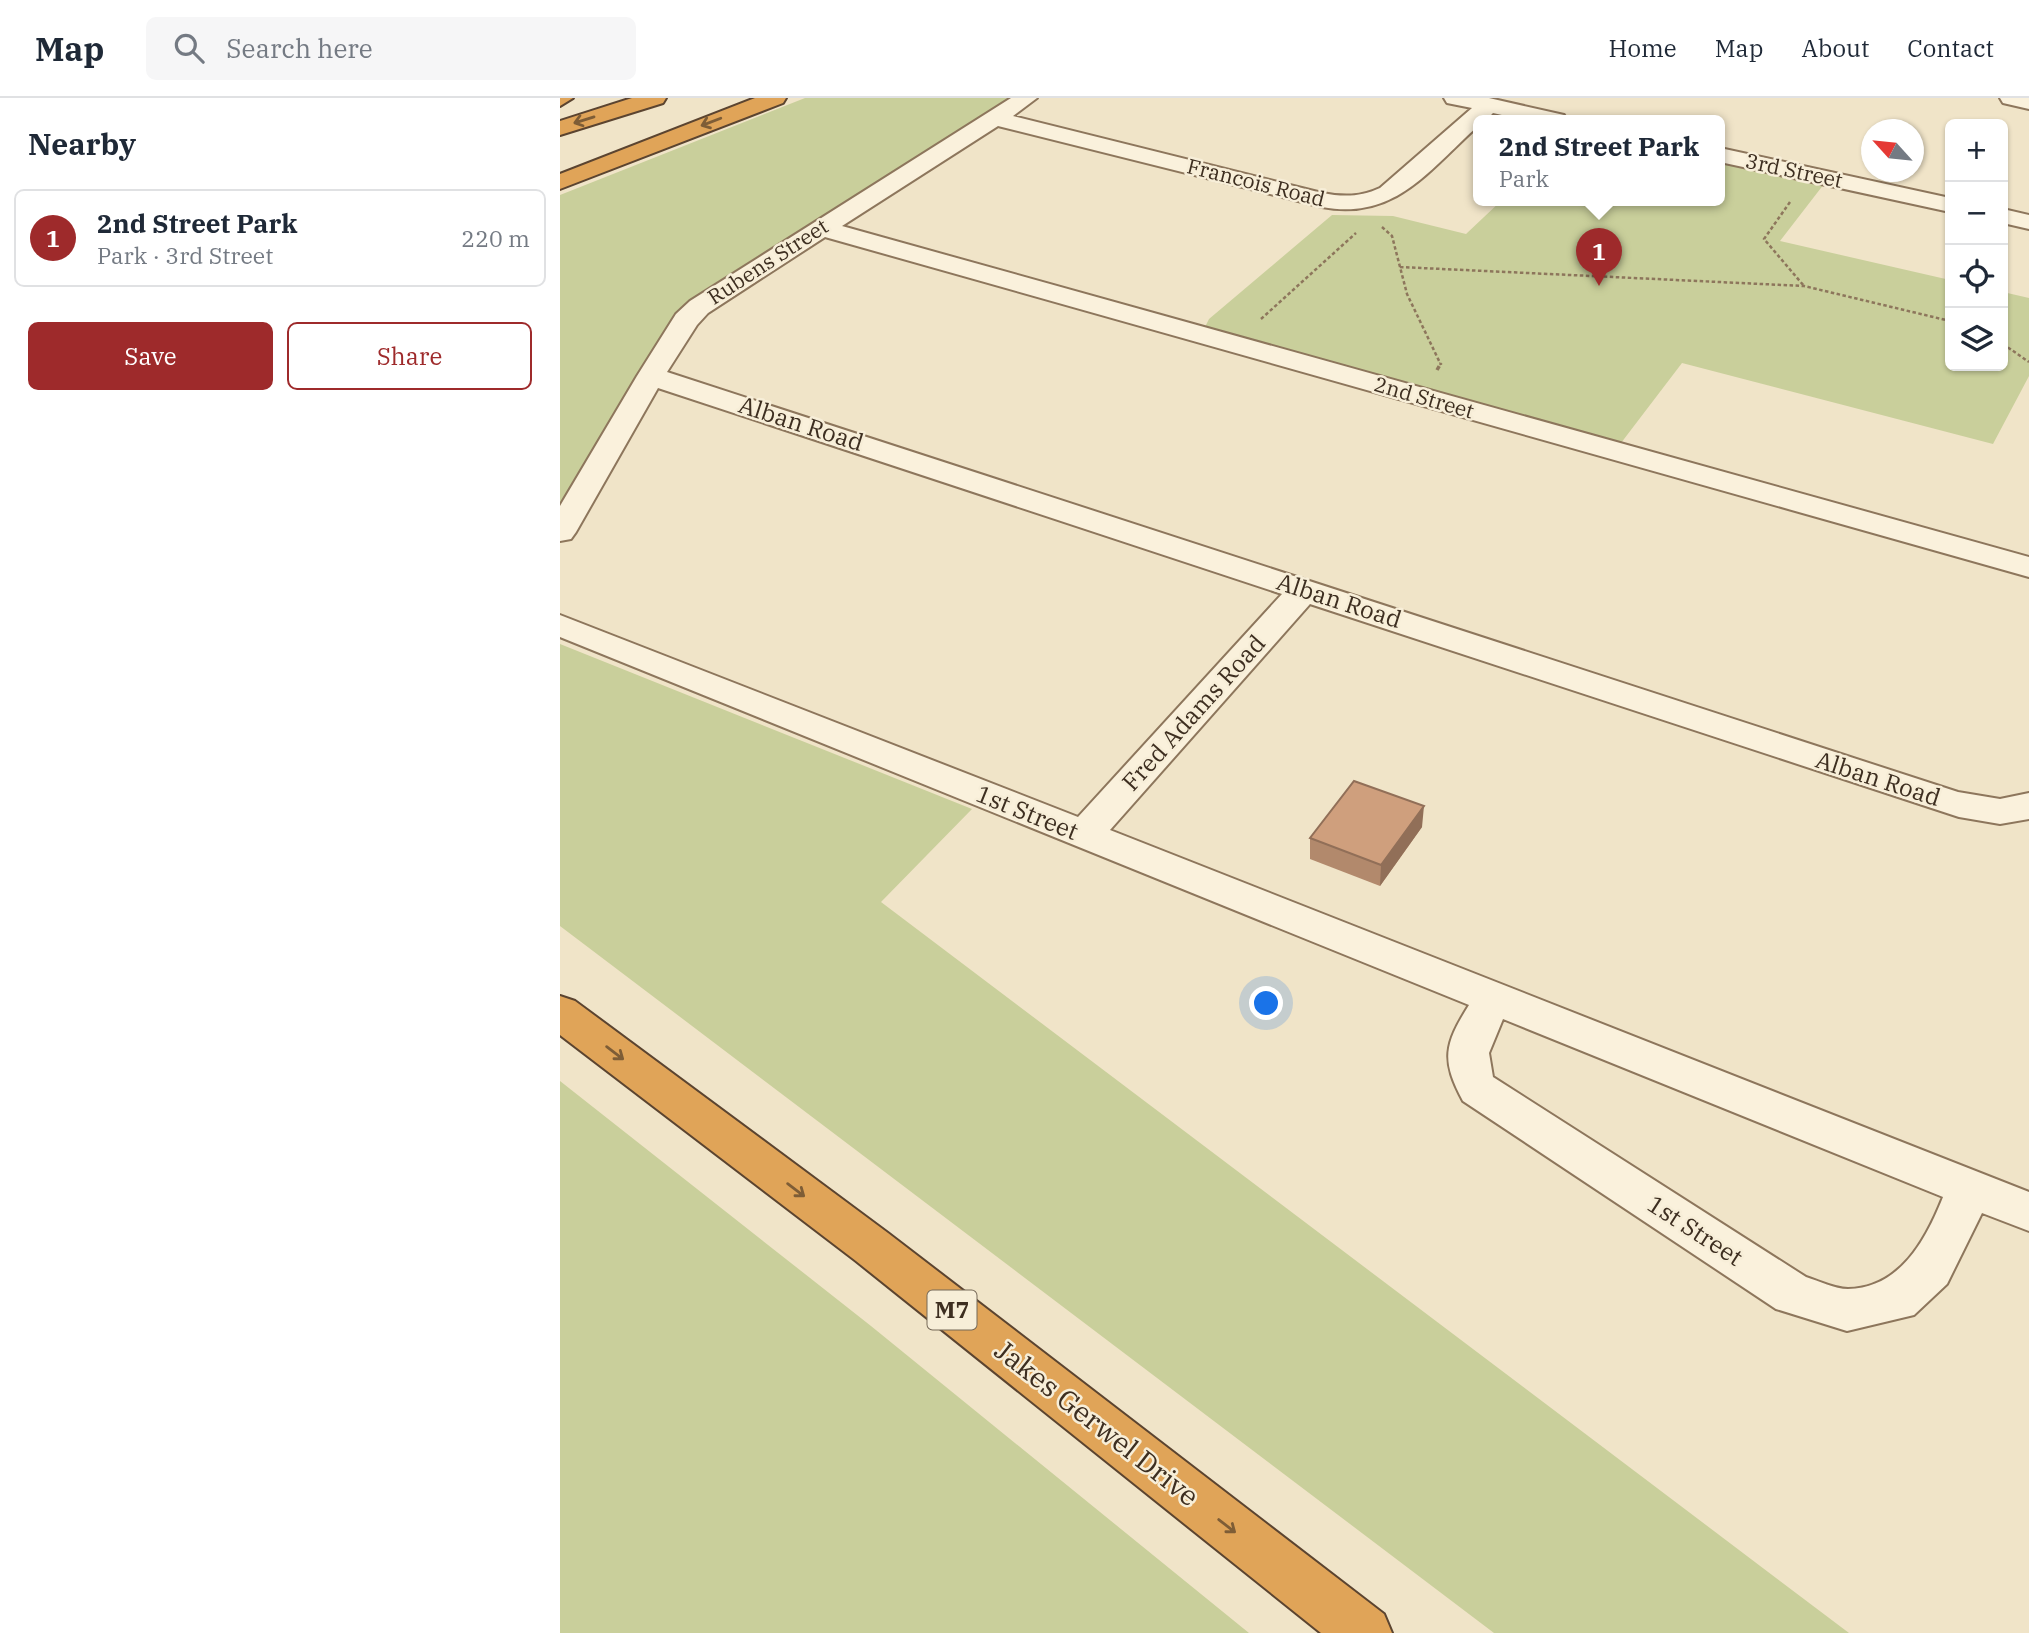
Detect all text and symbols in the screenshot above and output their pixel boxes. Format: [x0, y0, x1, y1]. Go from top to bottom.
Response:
search box [146, 17, 636, 80]
text: Map [35, 27, 104, 70]
icon: search [170, 29, 208, 67]
text: Search here [226, 31, 373, 65]
text: Home [1609, 32, 1677, 64]
text: Map [1715, 32, 1763, 64]
text: About [1801, 32, 1869, 64]
text: Contact [1907, 32, 1994, 64]
one-way arrow [574, 115, 596, 127]
popup [1473, 115, 1725, 206]
one-way arrow [701, 117, 723, 130]
north arrow [1861, 119, 1924, 182]
map controls [1945, 119, 2008, 371]
button: + [1945, 119, 2008, 182]
text: Nearby [28, 124, 136, 163]
text: 2nd Street Park [1499, 129, 1699, 163]
street label: 3rd Street [1743, 146, 1845, 194]
street label: Francois Road [1184, 151, 1328, 213]
text: Park [1499, 163, 1549, 193]
button: − [1945, 182, 2008, 245]
text: 2nd Street Park [97, 206, 297, 240]
street label: Rubens Street [702, 212, 833, 311]
text: 1 [46, 223, 60, 253]
text: 220 m [461, 223, 530, 253]
pin: 1 [1576, 228, 1622, 286]
text: Park · 3rd Street [97, 240, 273, 270]
button: locate [1945, 245, 2008, 308]
button: layers [1945, 308, 2008, 371]
button: Save [28, 322, 273, 390]
button: Share [287, 322, 532, 390]
street label: 2nd Street [1371, 369, 1477, 425]
street label: Alban Road [735, 388, 868, 458]
street label: Alban Road [1273, 565, 1406, 635]
street label: Fred Adams Road [1115, 627, 1272, 797]
street label: Alban Road [1812, 743, 1945, 813]
street label: 1st Street [972, 777, 1083, 847]
your location [1249, 986, 1283, 1020]
one-way arrow [605, 1046, 623, 1061]
one-way arrow [786, 1183, 805, 1198]
street label: 1st Street [1642, 1187, 1749, 1273]
road number: M7 [928, 1290, 976, 1330]
street label: Jakes Gerwel Drive [988, 1331, 1207, 1514]
one-way arrow [1218, 1518, 1236, 1533]

